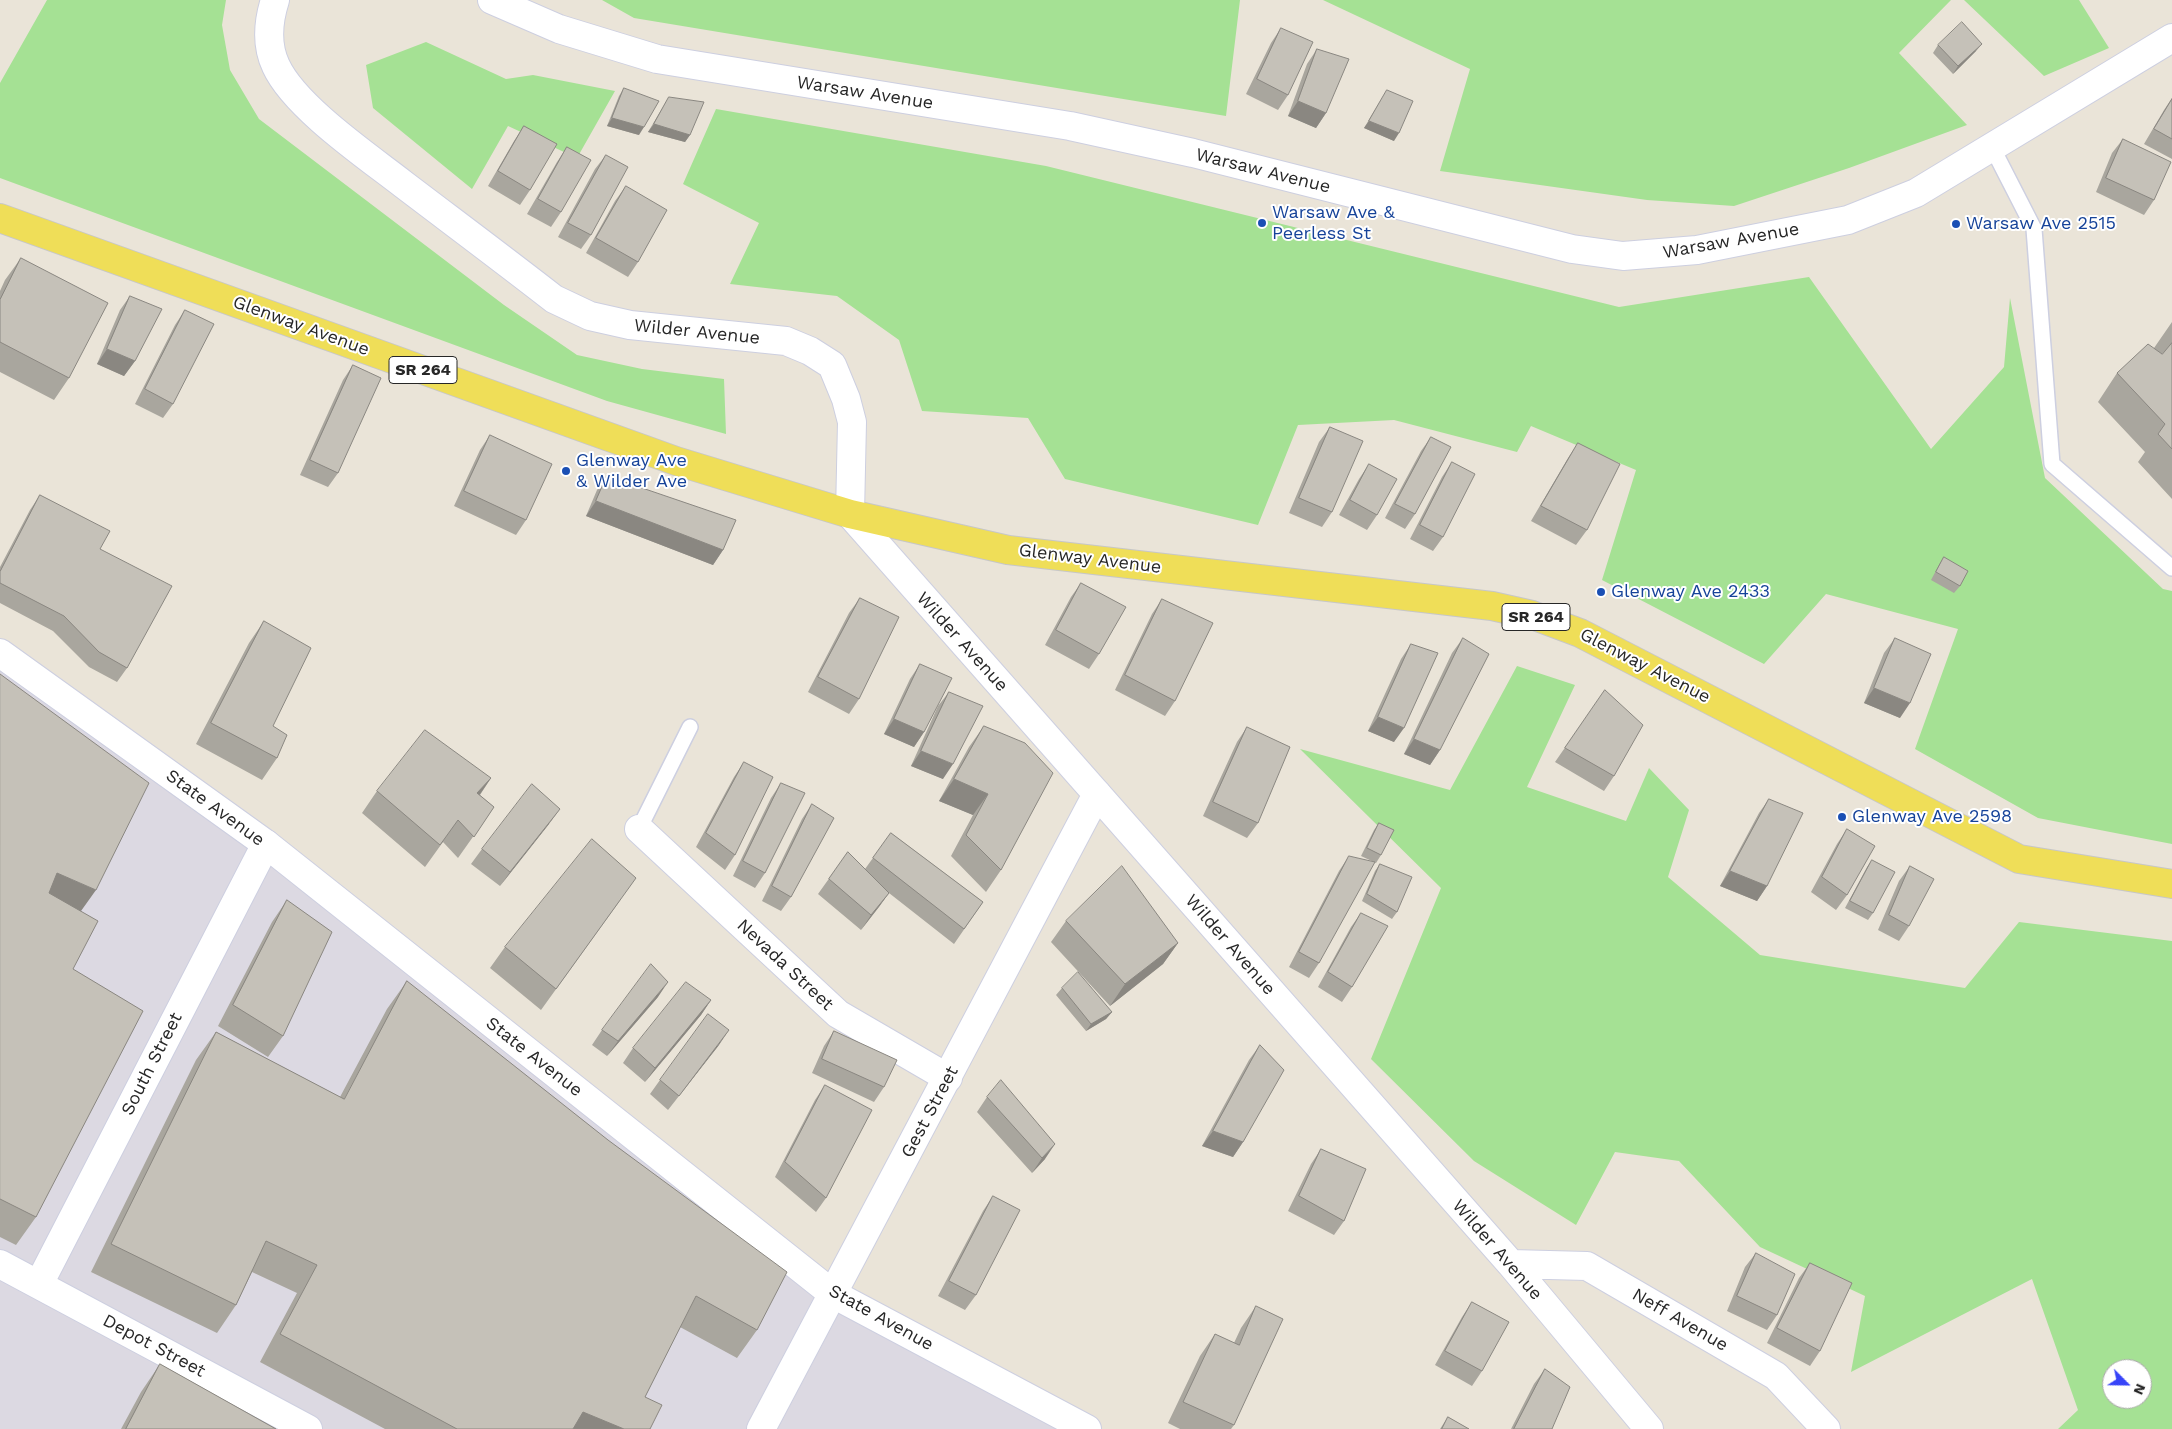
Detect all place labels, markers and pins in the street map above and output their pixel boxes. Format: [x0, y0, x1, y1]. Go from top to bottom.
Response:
place label: Warsaw Ave & Peerless St [1272, 202, 1395, 244]
place label: Warsaw Ave 2515 [1966, 213, 2116, 235]
marker: Warsaw Ave & Peerless St [1256, 217, 1268, 229]
marker: Warsaw Ave 2515 [1950, 218, 1962, 230]
place label: Glenway Ave & Wilder Ave [576, 450, 687, 492]
marker: Glenway Ave & Wilder Ave [560, 465, 572, 477]
place label: Glenway Ave 2433 [1611, 581, 1770, 603]
marker: Glenway Ave 2433 [1595, 586, 1607, 598]
place label: Glenway Ave 2598 [1852, 806, 2012, 828]
marker: Glenway Ave 2598 [1836, 811, 1848, 823]

